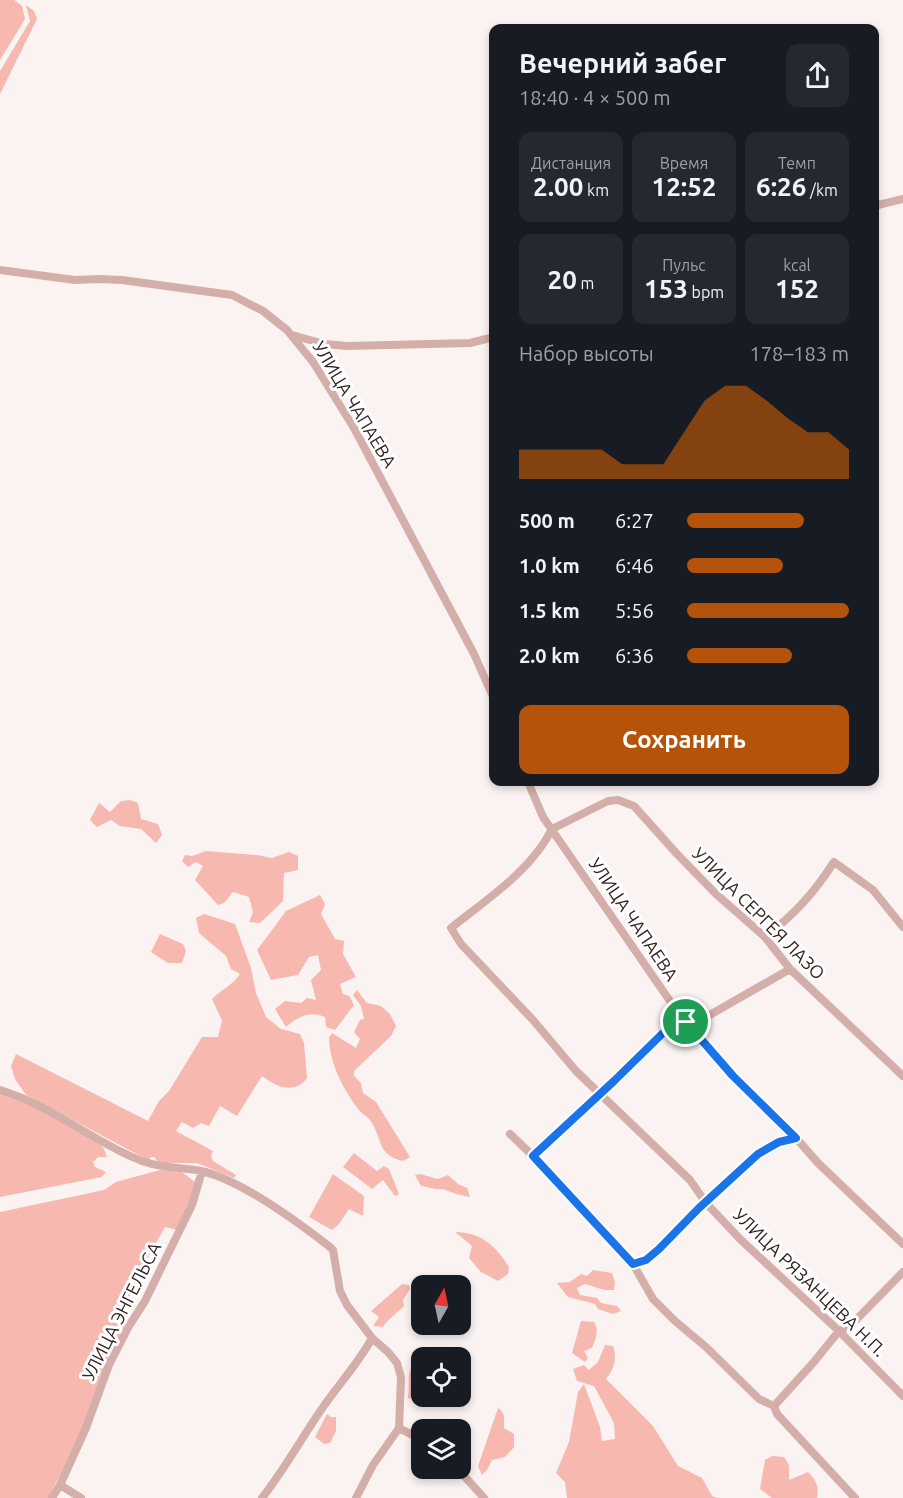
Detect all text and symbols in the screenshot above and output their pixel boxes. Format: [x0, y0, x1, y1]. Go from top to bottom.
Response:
button: share [786, 44, 849, 107]
text: Вечерний забег [519, 48, 726, 78]
text: 18:40 · 4 × 500 m [519, 86, 671, 109]
text: Дистанция [531, 154, 611, 172]
text: Время [660, 154, 708, 172]
text: Темп [778, 154, 816, 172]
text: 2.00 [533, 172, 583, 201]
text: 12:52 [651, 172, 717, 201]
text: 6:26 [756, 172, 806, 201]
text: km [583, 181, 609, 199]
text: /km [806, 181, 838, 199]
text: Пульс [662, 256, 706, 274]
text: kcal [783, 256, 811, 274]
text: 20 [548, 265, 577, 294]
text: m [577, 274, 594, 292]
text: 153 [644, 274, 688, 303]
text: 152 [775, 274, 819, 303]
text: bpm [688, 283, 724, 301]
street label: УЛИЦА ЧАПАЕВА [309, 337, 401, 471]
text: Набор высоты [519, 342, 654, 365]
text: 178–183 m [750, 342, 849, 365]
text: 500 m [519, 509, 575, 532]
text: 6:27 [615, 509, 654, 532]
text: 1.0 km [519, 554, 580, 577]
text: 6:46 [615, 554, 654, 577]
text: 1.5 km [519, 599, 580, 622]
text: 5:56 [615, 599, 654, 622]
text: 2.0 km [519, 644, 580, 667]
text: 6:36 [615, 644, 654, 667]
button: Сохранить [519, 705, 849, 774]
street label: УЛИЦА СЕРГЕЯ ЛАЗО [689, 843, 829, 983]
street label: УЛИЦА ЧАПАЕВА [586, 854, 683, 984]
pin [660, 996, 711, 1047]
icon: arrive [669, 1005, 702, 1038]
street label: УЛИЦА РЯЗАНЦЕВА Н.П. [730, 1204, 890, 1360]
street label: УЛИЦА ЭНГЕЛЬСА [77, 1238, 165, 1383]
north arrow [411, 1275, 471, 1335]
map controls [411, 1275, 471, 1479]
button: locate [411, 1347, 471, 1407]
button: layers [411, 1419, 471, 1479]

